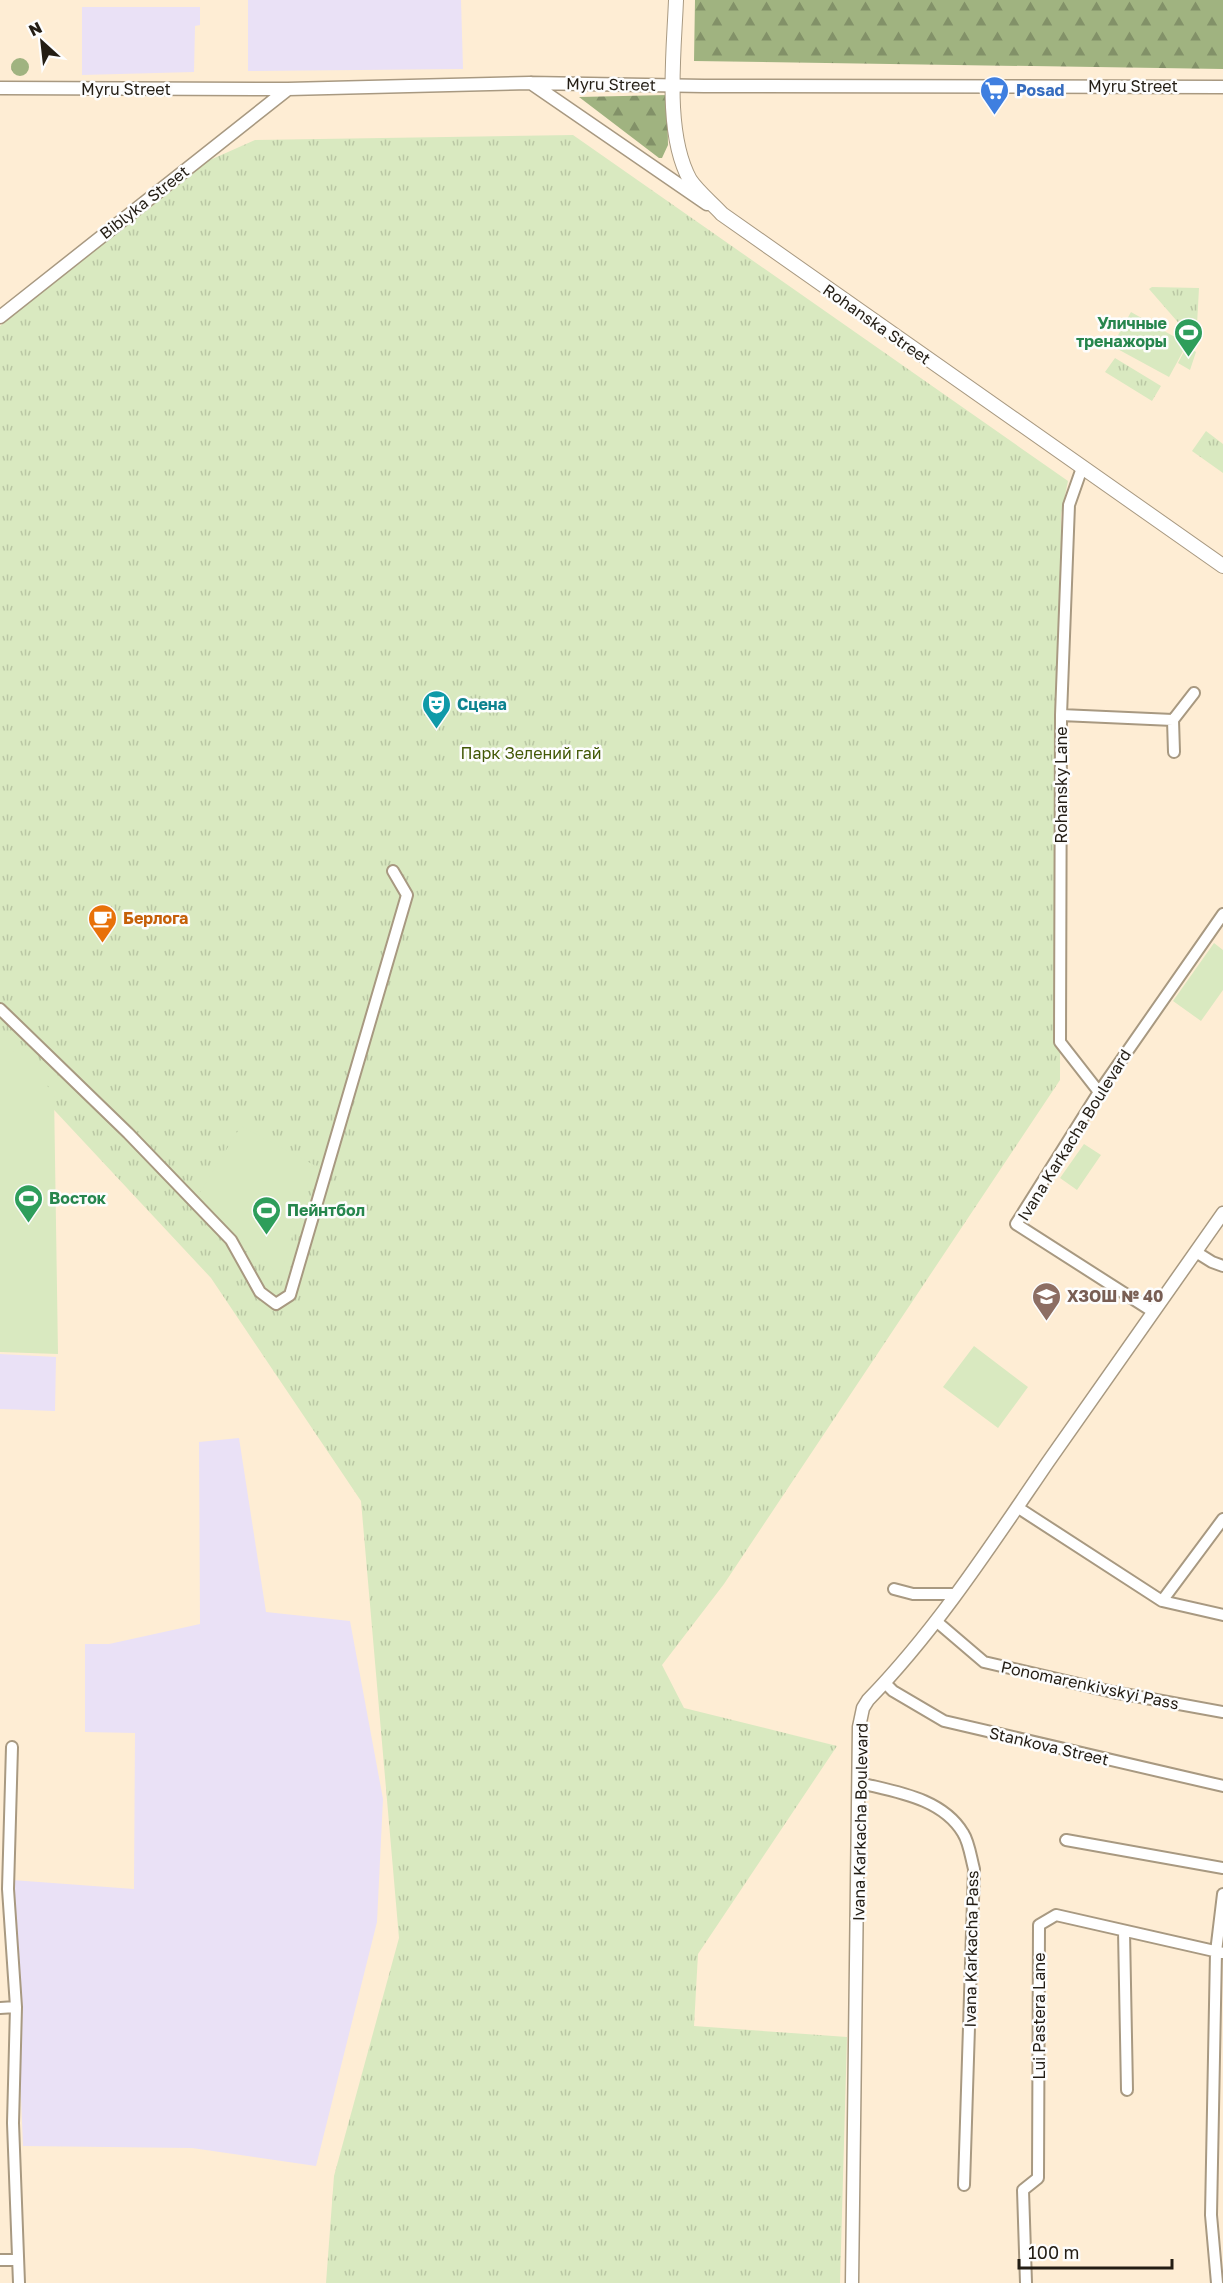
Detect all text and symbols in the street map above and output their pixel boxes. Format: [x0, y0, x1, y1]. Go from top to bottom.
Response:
north arrow [12, 12, 72, 72]
text: N [25, 17, 45, 40]
street label: Myru Street [566, 73, 656, 95]
supermarket icon: Posad [979, 74, 1011, 116]
street label: Myru Street [1088, 76, 1178, 96]
street label: Myru Street [81, 79, 171, 99]
place label: Posad [1016, 80, 1064, 100]
street label: Biblyka Street [95, 161, 193, 243]
street label: Rohanska Street [819, 279, 935, 369]
place label: Уличные тренажоры [1076, 313, 1167, 351]
sports icon: Уличные тренажоры [1172, 316, 1204, 358]
theatre icon: Сцена [420, 688, 452, 730]
place label: Сцена [457, 694, 507, 714]
street label: Rohansky Lane [1051, 726, 1071, 844]
park label: Парк Зелений гай [460, 743, 602, 763]
cafe icon: Берлога [86, 902, 118, 944]
place label: Берлога [123, 908, 188, 928]
street label: Ivana Karkacha Boulevard [1013, 1046, 1135, 1224]
sports icon: Восток [12, 1182, 44, 1224]
place label: Восток [49, 1188, 107, 1208]
sports icon: Пейнтбол [250, 1194, 282, 1236]
place label: Пейнтбол [287, 1200, 365, 1220]
school or university icon: ХЗОШ № 40 [1030, 1280, 1062, 1322]
place label: ХЗОШ № 40 [1067, 1286, 1163, 1306]
street label: Ponomarenkivskyi Pass [999, 1656, 1181, 1714]
street label: Ivana Karkacha Boulevard [848, 1723, 872, 1921]
street label: Stankova Street [987, 1723, 1111, 1769]
street label: Ivana Karkacha Pass [960, 1870, 982, 2028]
street label: Lui Pastera Lane [1029, 1953, 1049, 2079]
scale bar [1019, 2232, 1172, 2270]
text: 100 m [1028, 2241, 1079, 2263]

